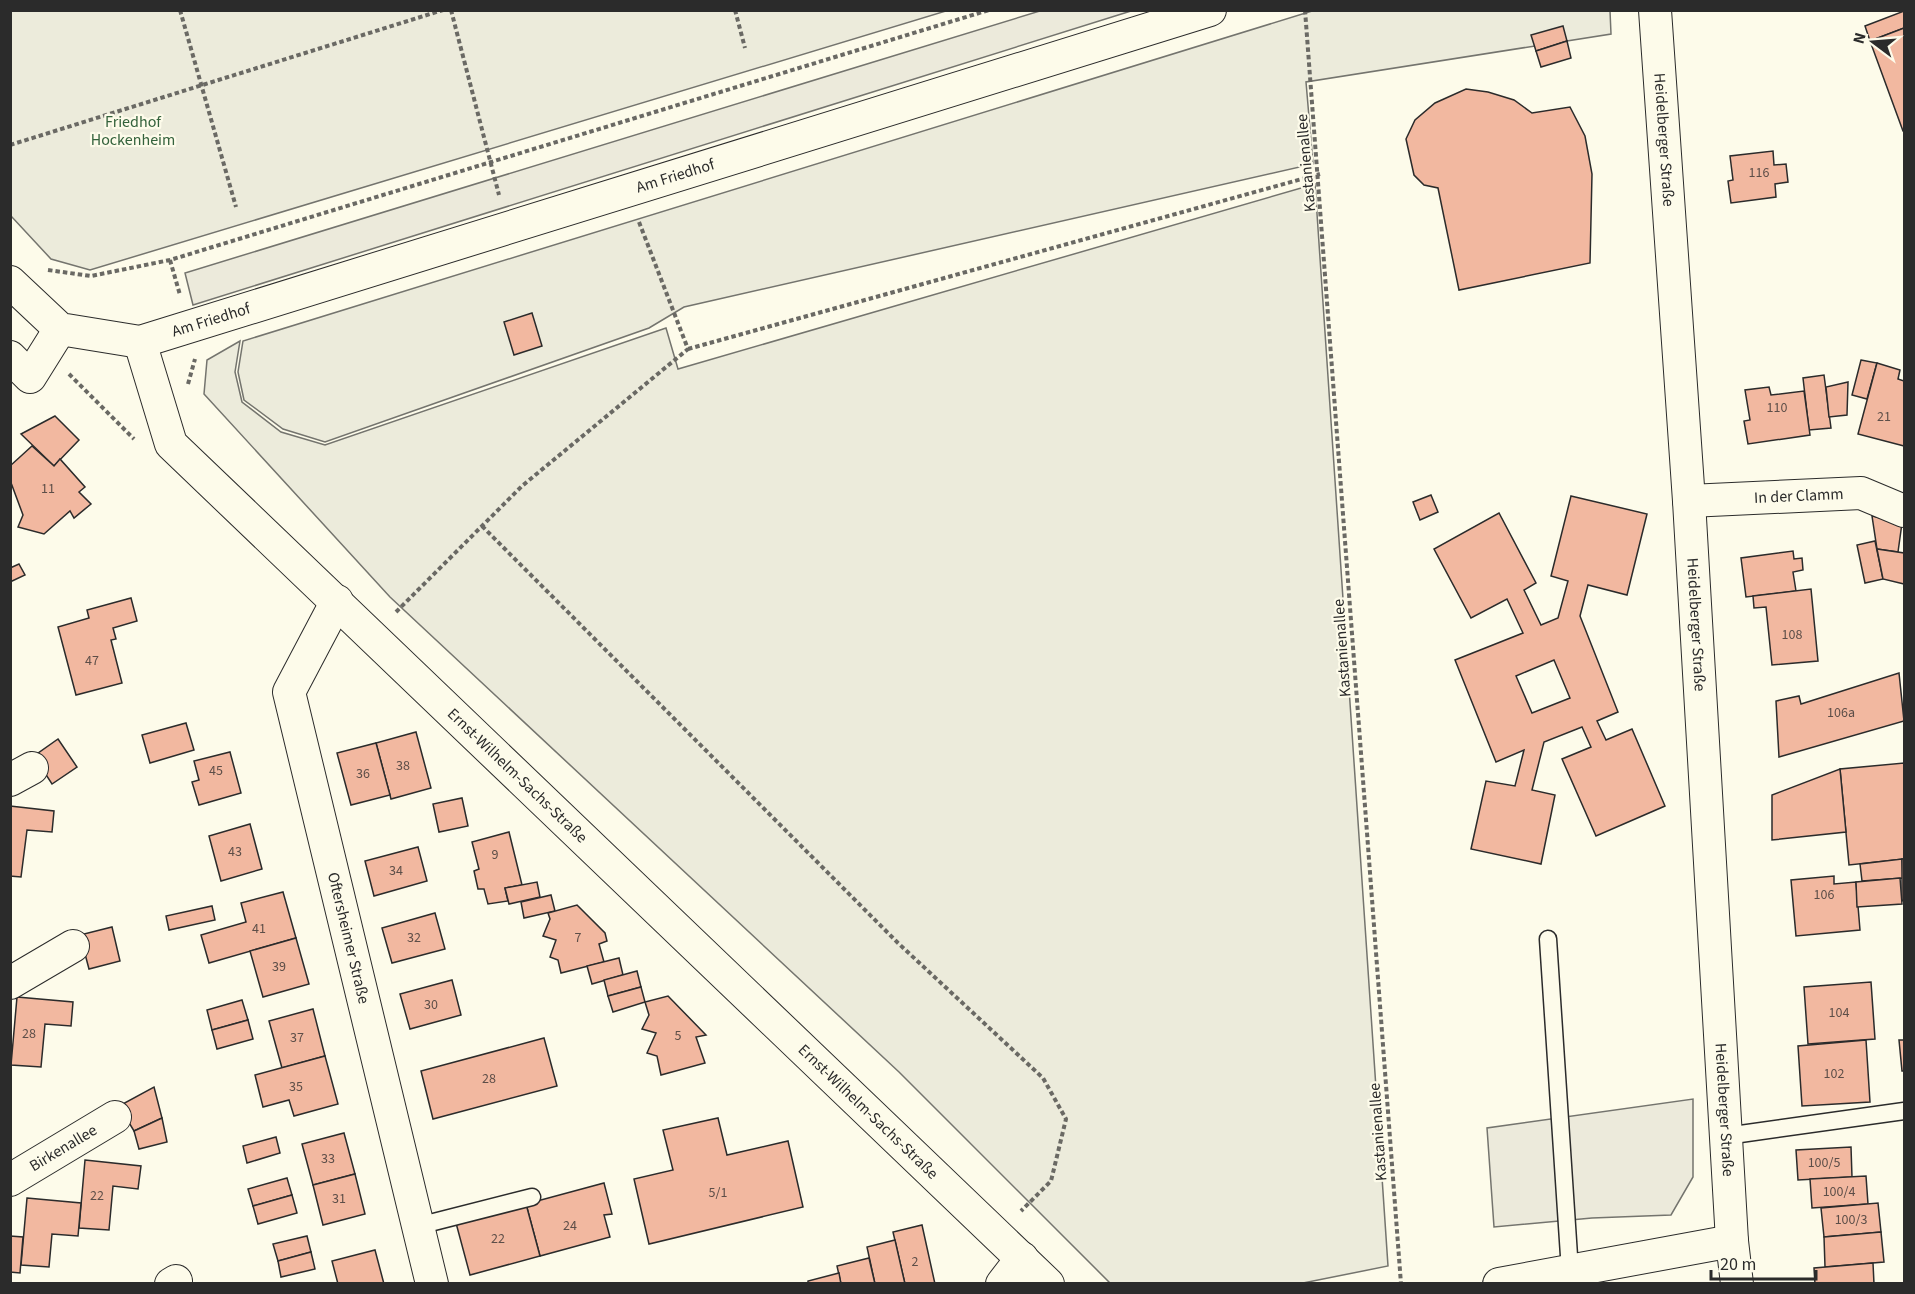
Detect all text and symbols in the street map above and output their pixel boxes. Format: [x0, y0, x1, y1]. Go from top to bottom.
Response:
north arrow [1843, 12, 1903, 72]
text: N [1848, 30, 1872, 46]
street label: Heidelberger Straße [1648, 72, 1680, 207]
park label: Friedhof Hockenheim [91, 111, 175, 151]
street label: Kastanienallee [1291, 113, 1321, 213]
street label: Am Friedhof [633, 153, 718, 198]
house number: 116 [1749, 163, 1769, 183]
street label: Am Friedhof [169, 297, 254, 343]
house number: 110 [1767, 398, 1787, 418]
house number: 21 [1877, 407, 1891, 427]
house number: 11 [41, 479, 55, 499]
street label: In der Clamm [1754, 483, 1844, 509]
street label: Heidelberger Straße [1681, 557, 1711, 692]
street label: Kastanienallee [1328, 598, 1356, 698]
house number: 108 [1782, 625, 1802, 645]
house number: 47 [85, 651, 99, 671]
street label: Ernst-Wilhelm-Sachs-Straße [442, 703, 592, 848]
house number: 106a [1827, 703, 1855, 723]
house number: 38 [396, 756, 410, 776]
house number: 45 [209, 761, 223, 781]
house number: 36 [356, 764, 370, 784]
house number: 43 [228, 842, 242, 862]
house number: 9 [492, 845, 499, 865]
house number: 34 [389, 861, 403, 881]
street label: Oftersheimer Straße [322, 870, 375, 1006]
house number: 106 [1814, 885, 1834, 905]
house number: 41 [252, 919, 266, 939]
house number: 32 [407, 928, 421, 948]
house number: 7 [575, 928, 582, 948]
house number: 39 [272, 957, 286, 977]
house number: 30 [424, 995, 438, 1015]
house number: 104 [1829, 1003, 1849, 1023]
house number: 28 [22, 1024, 36, 1044]
house number: 5 [675, 1026, 682, 1046]
house number: 37 [290, 1028, 304, 1048]
street label: Ernst-Wilhelm-Sachs-Straße [793, 1039, 943, 1184]
street label: Heidelberger Straße [1710, 1042, 1739, 1177]
house number: 102 [1824, 1064, 1844, 1084]
house number: 28 [482, 1069, 496, 1089]
house number: 35 [289, 1077, 303, 1097]
street label: Kastanienallee [1364, 1082, 1392, 1182]
street label: Birkenallee [25, 1119, 101, 1177]
house number: 33 [321, 1149, 335, 1169]
house number: 100/5 [1808, 1153, 1840, 1173]
house number: 100/4 [1823, 1182, 1855, 1202]
house number: 5/1 [709, 1183, 727, 1203]
house number: 22 [90, 1186, 104, 1206]
house number: 31 [332, 1189, 346, 1209]
house number: 100/3 [1835, 1210, 1867, 1230]
house number: 24 [563, 1216, 577, 1236]
house number: 22 [491, 1229, 505, 1249]
scale bar [1711, 1243, 1816, 1281]
house number: 2 [912, 1252, 919, 1272]
text: 20 m [1720, 1252, 1756, 1277]

